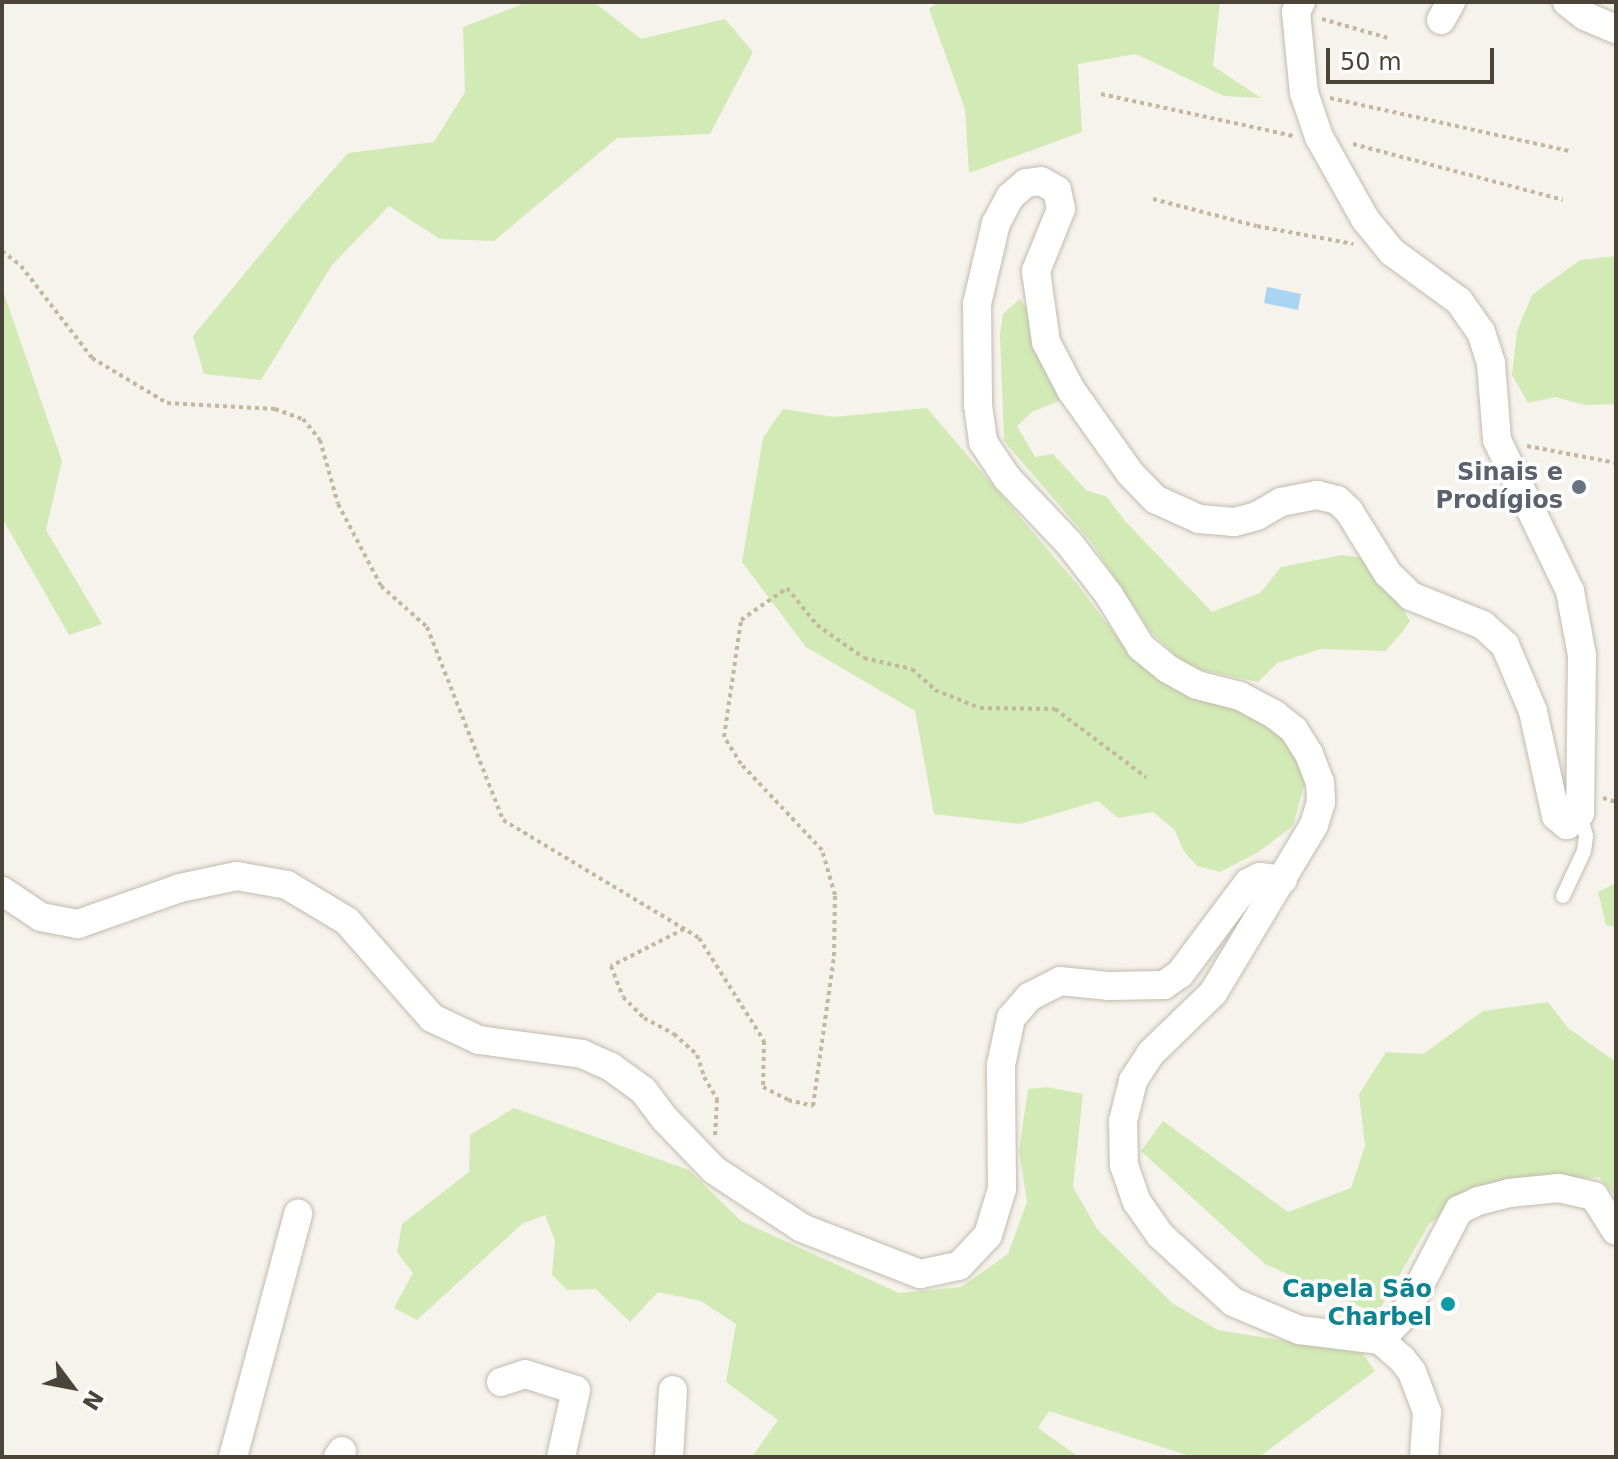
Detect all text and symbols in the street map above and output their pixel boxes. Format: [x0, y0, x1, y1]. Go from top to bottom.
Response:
scale bar [1330, 32, 1498, 82]
text: 50 m [1340, 48, 1402, 76]
place label: Sinais e Prodígios [1436, 459, 1563, 515]
marker: Sinais e Prodígios [1570, 478, 1588, 496]
place label: Capela São Charbel [1282, 1276, 1432, 1332]
marker: Capela São Charbel [1439, 1295, 1457, 1313]
north arrow [32, 1347, 112, 1427]
text: N [77, 1386, 108, 1414]

